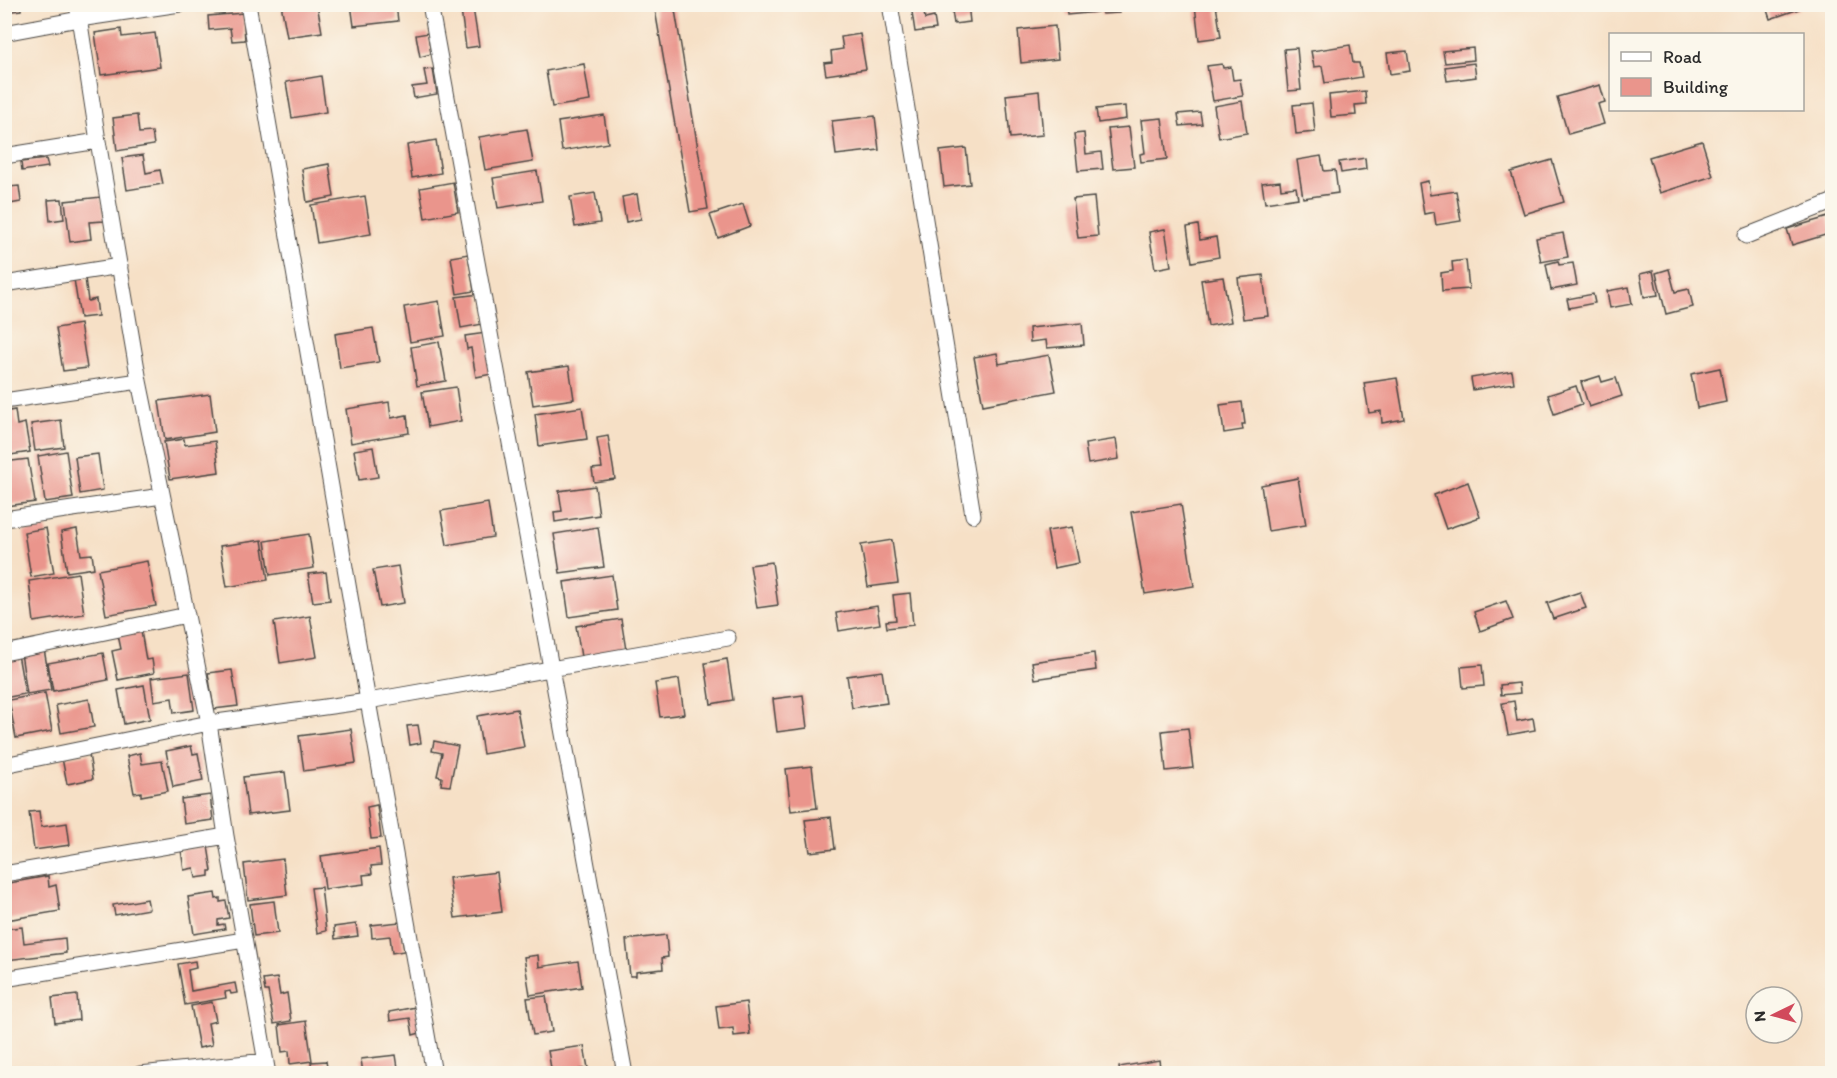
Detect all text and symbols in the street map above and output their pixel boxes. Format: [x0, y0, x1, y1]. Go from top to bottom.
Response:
legend [1609, 33, 1804, 111]
text: Road [1663, 46, 1702, 68]
text: Building [1663, 76, 1729, 98]
north arrow [1744, 985, 1804, 1045]
text: N [1750, 1010, 1769, 1022]

